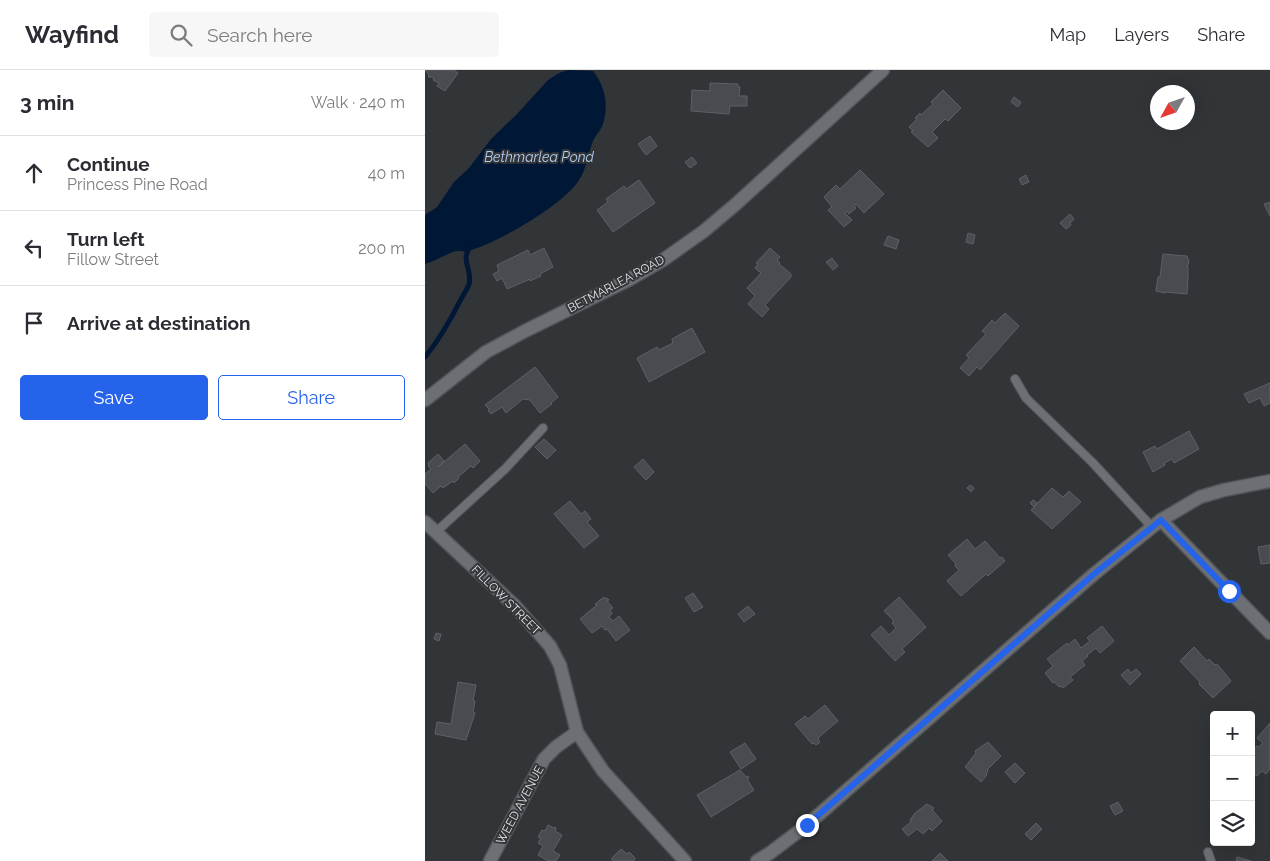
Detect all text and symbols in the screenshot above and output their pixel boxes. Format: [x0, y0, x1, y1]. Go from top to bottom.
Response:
search box [149, 12, 499, 57]
text: Wayfind [25, 20, 119, 49]
icon: search [167, 21, 195, 49]
text: Search here [207, 24, 312, 46]
text: Map [1050, 24, 1086, 45]
text: Layers [1114, 24, 1169, 45]
text: Share [1197, 24, 1245, 45]
north arrow [1150, 85, 1195, 130]
text: 3 min [20, 90, 74, 115]
text: Walk · 240 m [311, 93, 405, 112]
water label: Bethmarlea Pond [484, 149, 594, 165]
text: Continue [67, 153, 150, 175]
icon: ahead [20, 159, 48, 187]
text: 40 m [368, 164, 405, 183]
text: Princess Pine Road [67, 175, 208, 194]
text: Turn left [67, 228, 144, 250]
icon: left [20, 234, 48, 262]
text: 200 m [358, 239, 405, 258]
text: Fillow Street [67, 250, 159, 269]
street label: BETMARLEA ROAD [565, 252, 667, 315]
icon: arrive [20, 309, 48, 337]
text: Arrive at destination [67, 312, 251, 334]
button: Save [20, 375, 208, 420]
button: Share [218, 375, 405, 420]
street label: FILLOW STREET [469, 563, 544, 638]
route start [1218, 580, 1241, 603]
map controls [1210, 711, 1255, 846]
button: + [1210, 711, 1255, 756]
button: − [1210, 756, 1255, 801]
street label: WEED AVENUE [493, 763, 547, 847]
button: layers [1210, 801, 1255, 846]
route end [796, 814, 819, 837]

